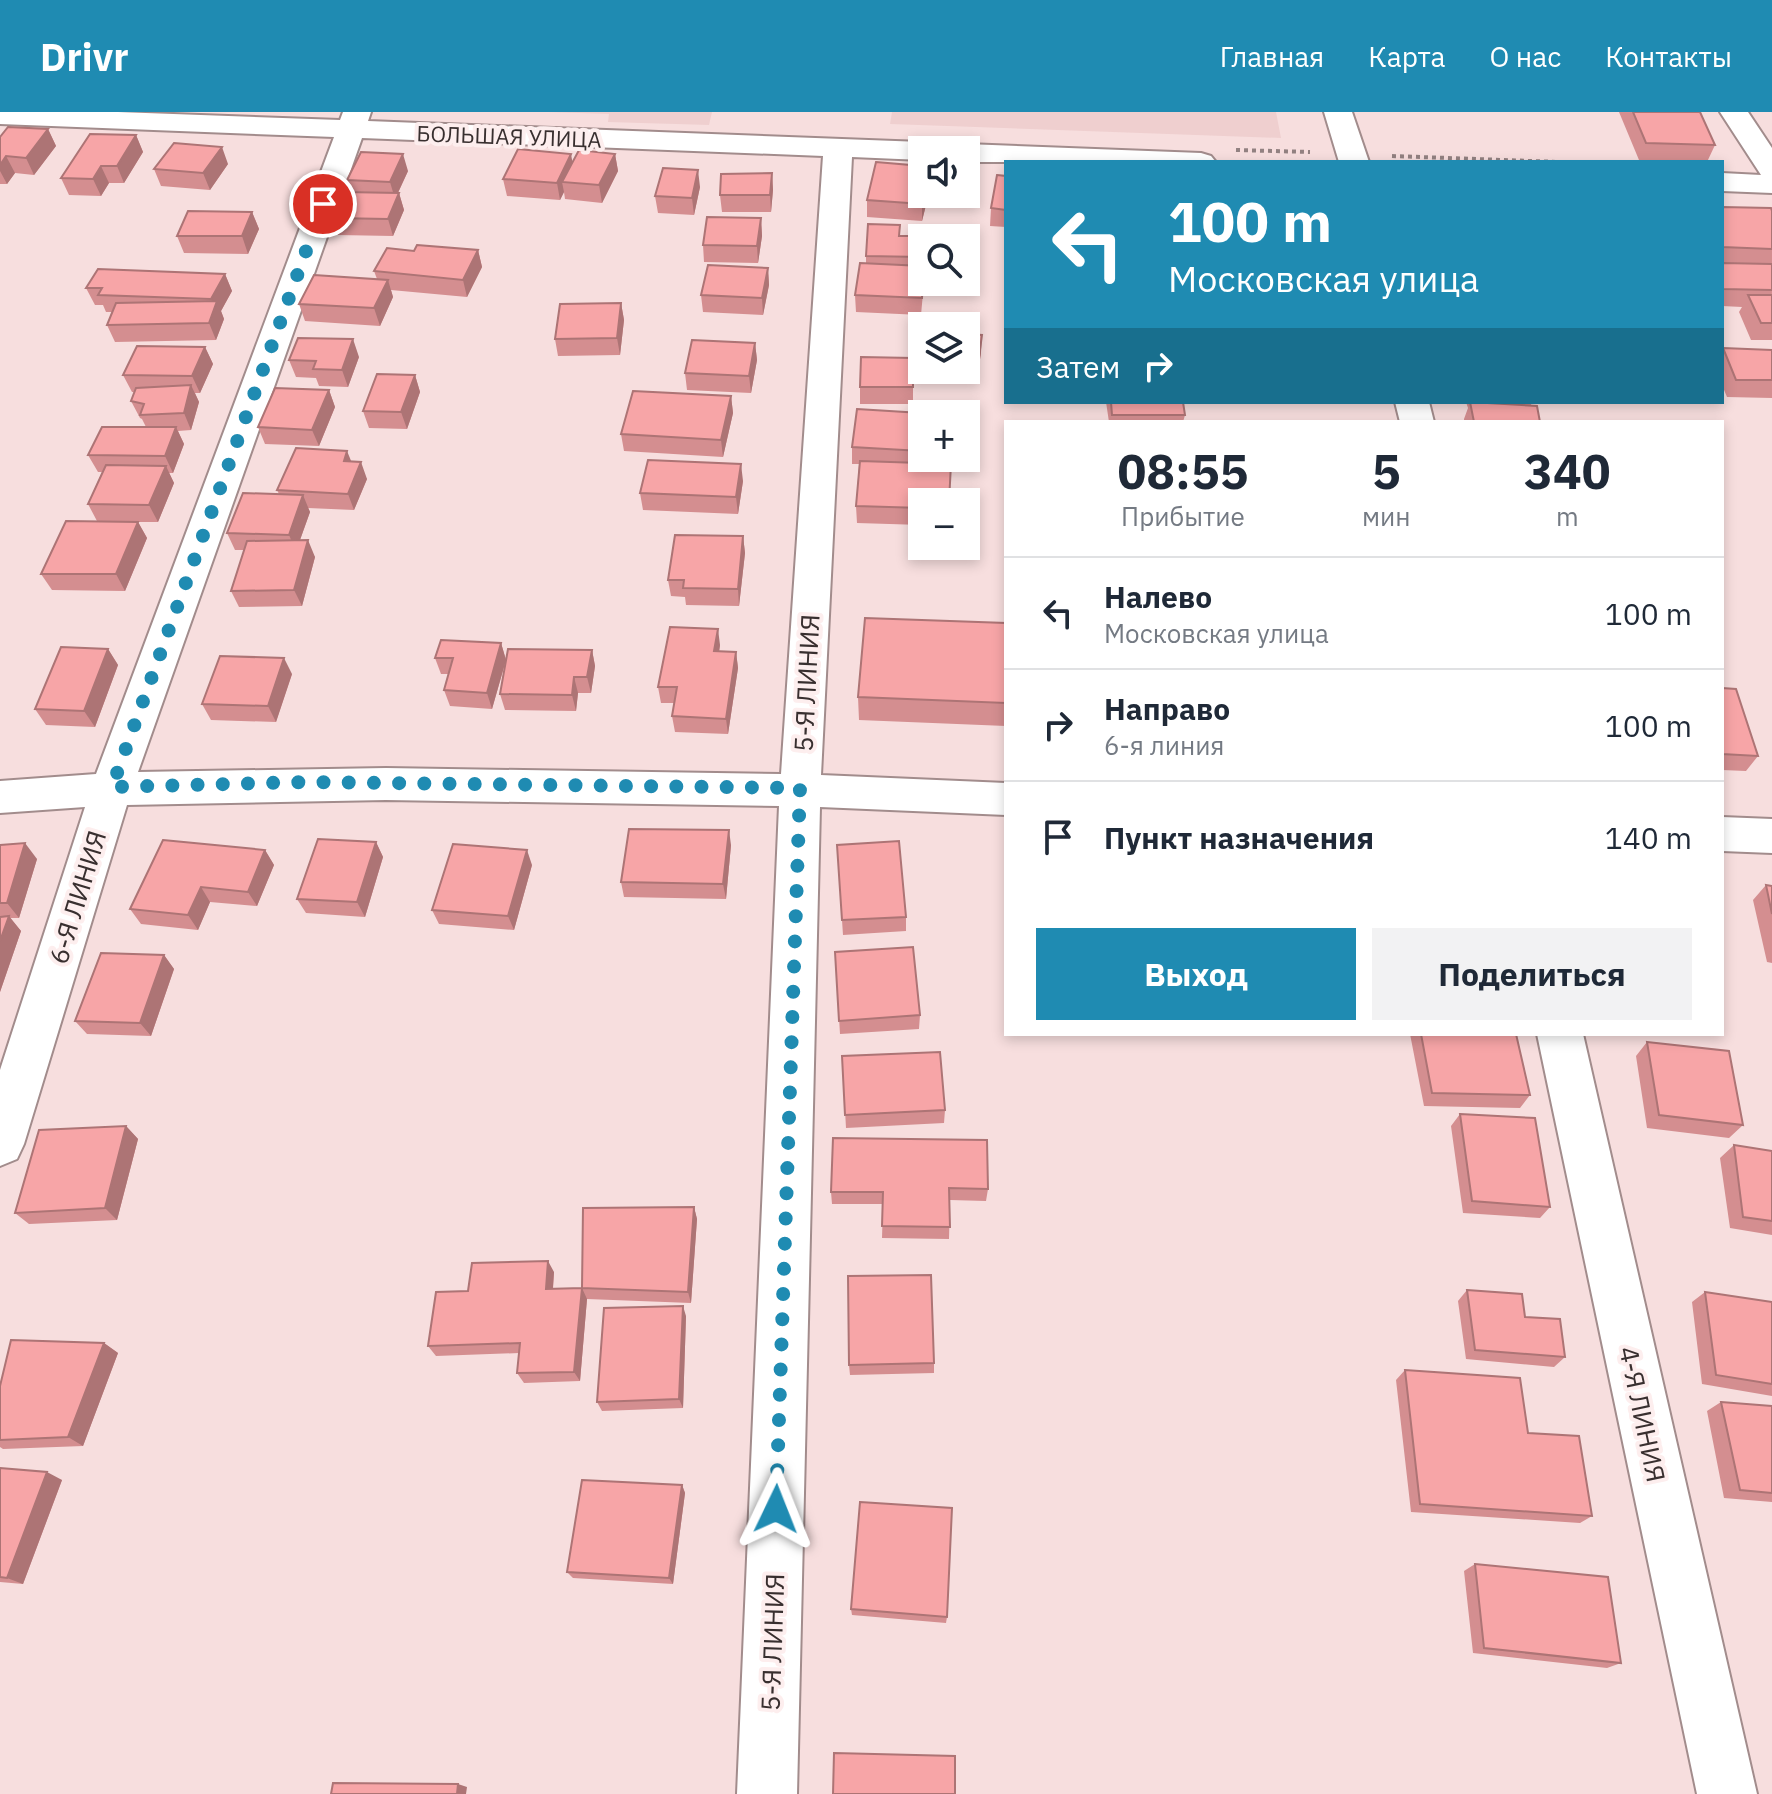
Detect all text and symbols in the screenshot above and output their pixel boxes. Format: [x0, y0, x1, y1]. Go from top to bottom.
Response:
text: Drivr [40, 32, 129, 81]
text: Главная [1220, 38, 1324, 75]
text: Карта [1368, 38, 1445, 75]
text: О нас [1489, 38, 1561, 75]
text: Контакты [1605, 38, 1732, 75]
street label: БОЛЬШАЯ УЛИЦА [416, 118, 602, 154]
map controls [908, 136, 980, 560]
button: sound [908, 136, 980, 208]
pin [289, 170, 357, 238]
icon: arrive [301, 182, 345, 226]
text: 100 m [1168, 185, 1332, 257]
icon: left [1036, 192, 1140, 296]
button: search [908, 224, 980, 296]
text: Московская улица [1168, 255, 1479, 302]
button: layers [908, 312, 980, 384]
icon: right [1136, 344, 1180, 388]
text: Затем [1036, 347, 1120, 386]
button: + [908, 400, 980, 472]
text: 08:55 [1117, 440, 1249, 502]
text: 5 [1372, 440, 1401, 502]
text: 340 [1524, 440, 1611, 502]
button: − [908, 488, 980, 560]
text: Прибытие [1121, 499, 1245, 533]
text: мин [1362, 499, 1411, 533]
text: m [1556, 499, 1579, 533]
text: Налево [1104, 577, 1212, 616]
icon: left [1036, 591, 1080, 635]
text: 100 m [1605, 594, 1692, 633]
street label: 5-Я ЛИНИЯ [785, 613, 827, 753]
text: Московская улица [1104, 616, 1329, 650]
text: Направо [1104, 689, 1230, 728]
icon: right [1036, 703, 1080, 747]
text: 100 m [1605, 706, 1692, 745]
text: 6-я линия [1104, 728, 1224, 762]
icon: arrive [1036, 815, 1080, 859]
text: Пункт назначения [1104, 818, 1374, 857]
text: 140 m [1605, 818, 1692, 857]
street label: 6-Я ЛИНИЯ [41, 826, 113, 968]
button: Выход [1036, 928, 1356, 1020]
button: Поделиться [1372, 928, 1692, 1020]
street label: 4-Я ЛИНИЯ [1612, 1343, 1674, 1485]
position arrow [734, 1467, 818, 1551]
street label: 5-Я ЛИНИЯ [753, 1573, 791, 1711]

